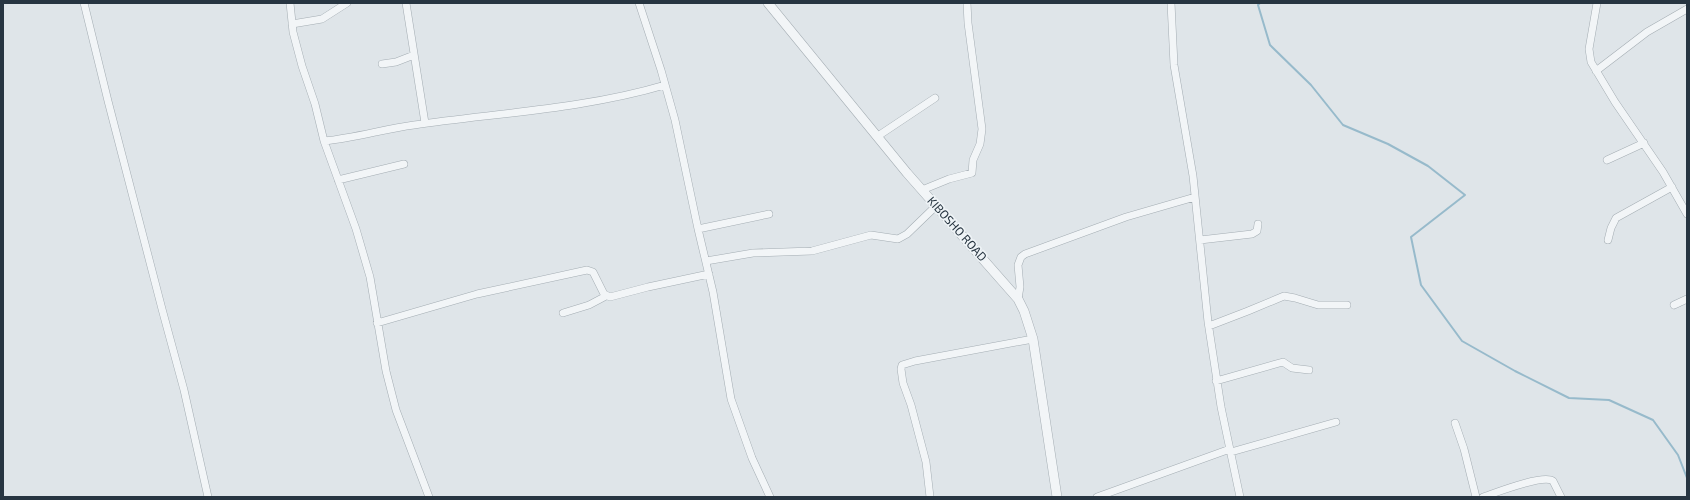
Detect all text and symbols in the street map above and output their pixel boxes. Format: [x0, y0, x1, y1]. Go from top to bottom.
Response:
street label: KIBOSHO ROAD [925, 193, 990, 263]

